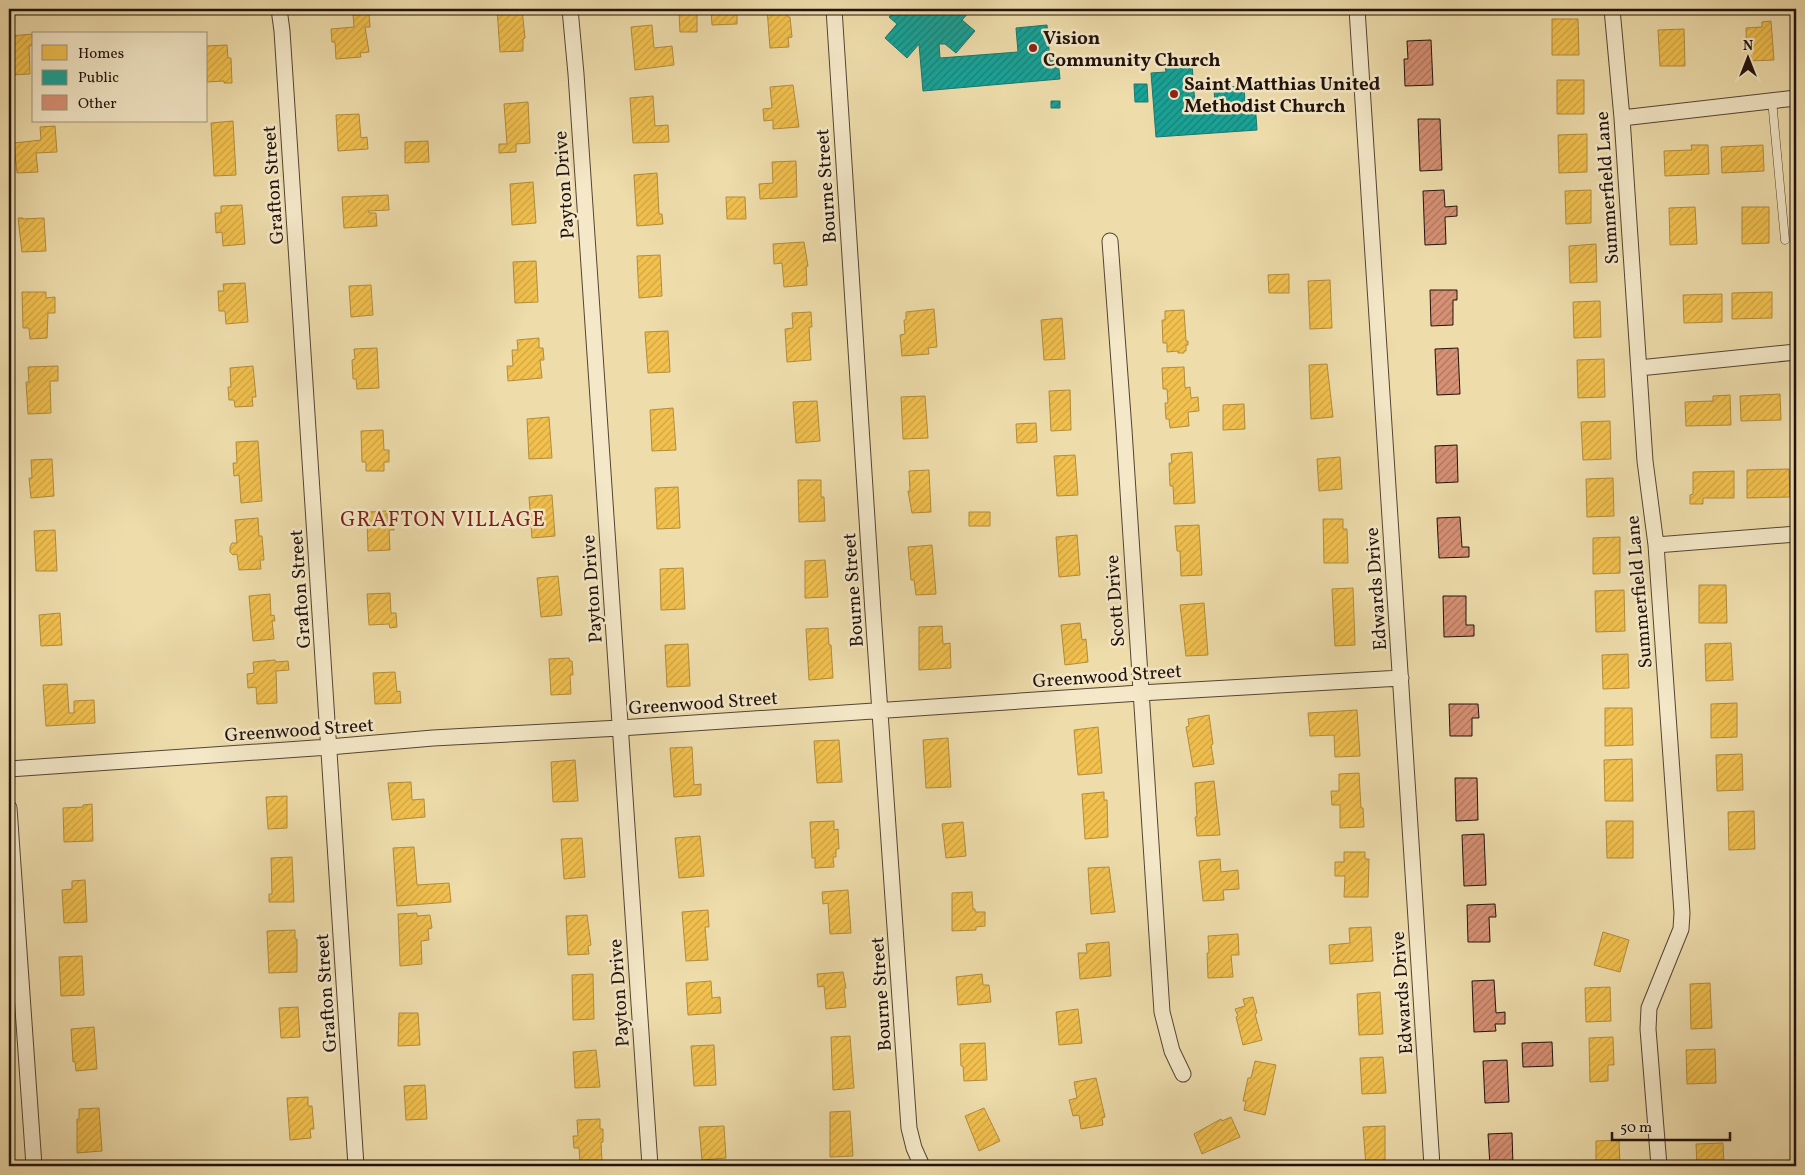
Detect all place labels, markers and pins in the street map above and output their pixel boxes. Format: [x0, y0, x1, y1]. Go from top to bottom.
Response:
place label: Vision Community Church [1043, 26, 1221, 74]
marker: Vision Community Church [1027, 42, 1039, 54]
place label: Saint Matthias United Methodist Church [1184, 72, 1381, 120]
marker: Saint Matthias United Methodist Church [1168, 88, 1180, 100]

